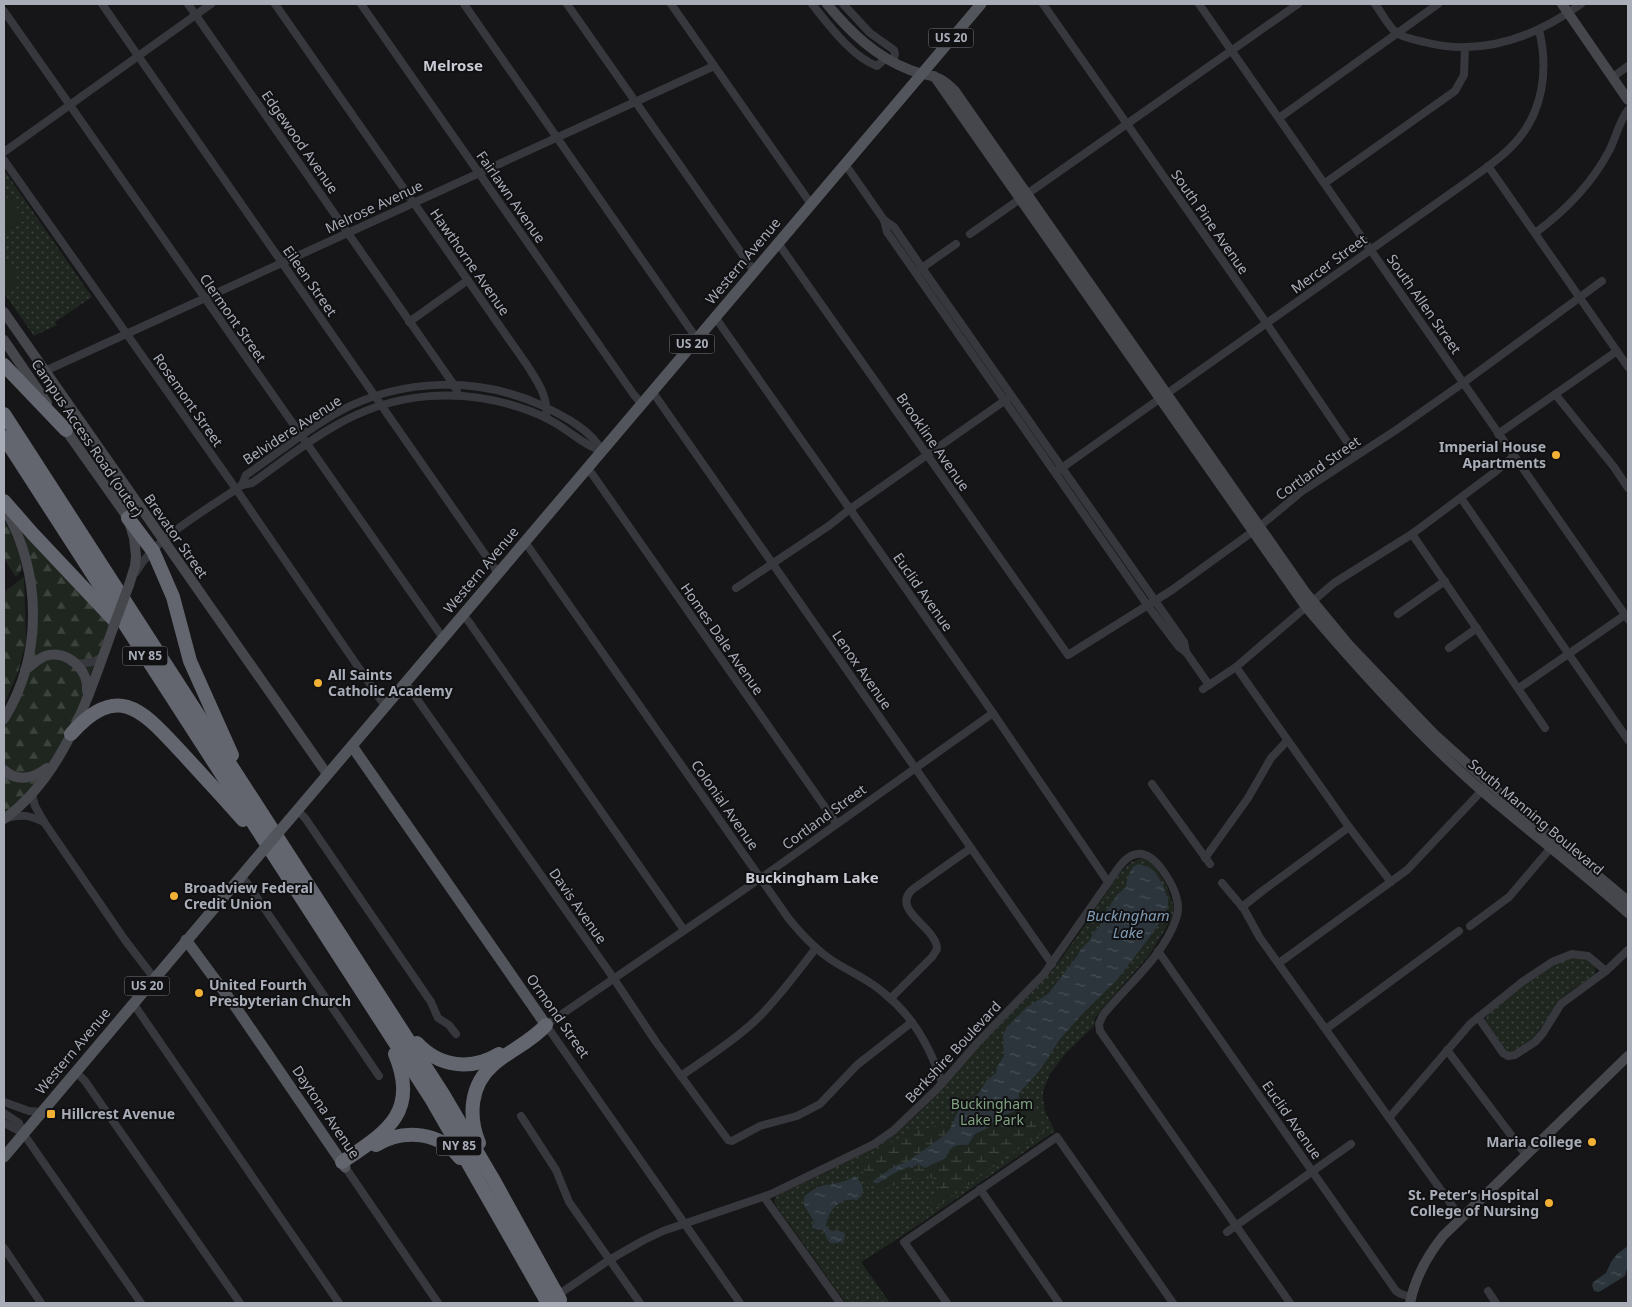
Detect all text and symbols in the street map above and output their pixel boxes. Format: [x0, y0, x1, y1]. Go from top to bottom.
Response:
road number: US 20 [928, 28, 974, 48]
district label: Melrose [423, 55, 483, 75]
street label: Edgewood Avenue [258, 86, 343, 197]
street label: Fairlawn Avenue [473, 147, 550, 247]
street label: South Pine Avenue [1167, 166, 1254, 278]
street label: Melrose Avenue [322, 176, 426, 237]
street label: Hawthorne Avenue [426, 204, 515, 319]
street label: Western Avenue [701, 213, 785, 308]
street label: Mercer Street [1287, 230, 1370, 298]
street label: Eileen Street [279, 242, 342, 320]
street label: South Allen Street [1383, 250, 1466, 357]
street label: Clermont Street [196, 270, 271, 366]
road number: US 20 [670, 334, 714, 354]
street label: Rosemont Street [149, 349, 228, 450]
street label: Campus Access Road (outer) [27, 355, 147, 520]
street label: Brookline Avenue [892, 389, 974, 495]
street label: Belvidere Avenue [239, 391, 345, 469]
street label: Cortland Street [1271, 431, 1364, 504]
place label: Imperial House Apartments [1439, 437, 1546, 472]
marker: Imperial House Apartments [1550, 449, 1562, 461]
street label: Brevator Street [140, 490, 213, 582]
street label: Western Avenue [439, 522, 523, 617]
street label: Euclid Avenue [889, 549, 958, 635]
street label: Homes Dale Avenue [677, 579, 768, 699]
street label: Lenox Avenue [828, 626, 897, 713]
road number: NY 85 [122, 646, 168, 666]
place label: All Saints Catholic Academy [328, 665, 453, 700]
marker: All Saints Catholic Academy [312, 677, 324, 689]
street label: South Manning Boulevard [1465, 754, 1608, 879]
street label: Colonial Avenue [687, 756, 764, 854]
street label: Cortland Street [778, 780, 870, 854]
street label: Davis Avenue [545, 864, 612, 947]
district label: Buckingham Lake [745, 867, 879, 887]
place label: Broadview Federal Credit Union [184, 878, 313, 913]
marker: Broadview Federal Credit Union [168, 890, 180, 902]
water label: Buckingham Lake [1086, 905, 1170, 942]
street label: Ormond Street [522, 970, 594, 1061]
place label: United Fourth Presbyterian Church [209, 975, 351, 1010]
road number: US 20 [124, 976, 170, 996]
marker: United Fourth Presbyterian Church [193, 987, 205, 999]
street label: Berkshire Boulevard [900, 997, 1005, 1107]
street label: Western Avenue [31, 1003, 115, 1098]
street label: Daytona Avenue [288, 1062, 365, 1162]
street label: Euclid Avenue [1258, 1077, 1327, 1163]
park label: Buckingham Lake Park [951, 1094, 1033, 1129]
place label: Hillcrest Avenue [61, 1104, 175, 1123]
marker: Hillcrest Avenue [45, 1108, 57, 1120]
place label: Maria College [1486, 1132, 1582, 1151]
road number: NY 85 [436, 1136, 482, 1156]
marker: Maria College [1586, 1136, 1598, 1148]
place label: St. Peter’s Hospital College of Nursing [1408, 1185, 1539, 1220]
marker: St. Peter’s Hospital College of Nursing [1543, 1197, 1555, 1209]

